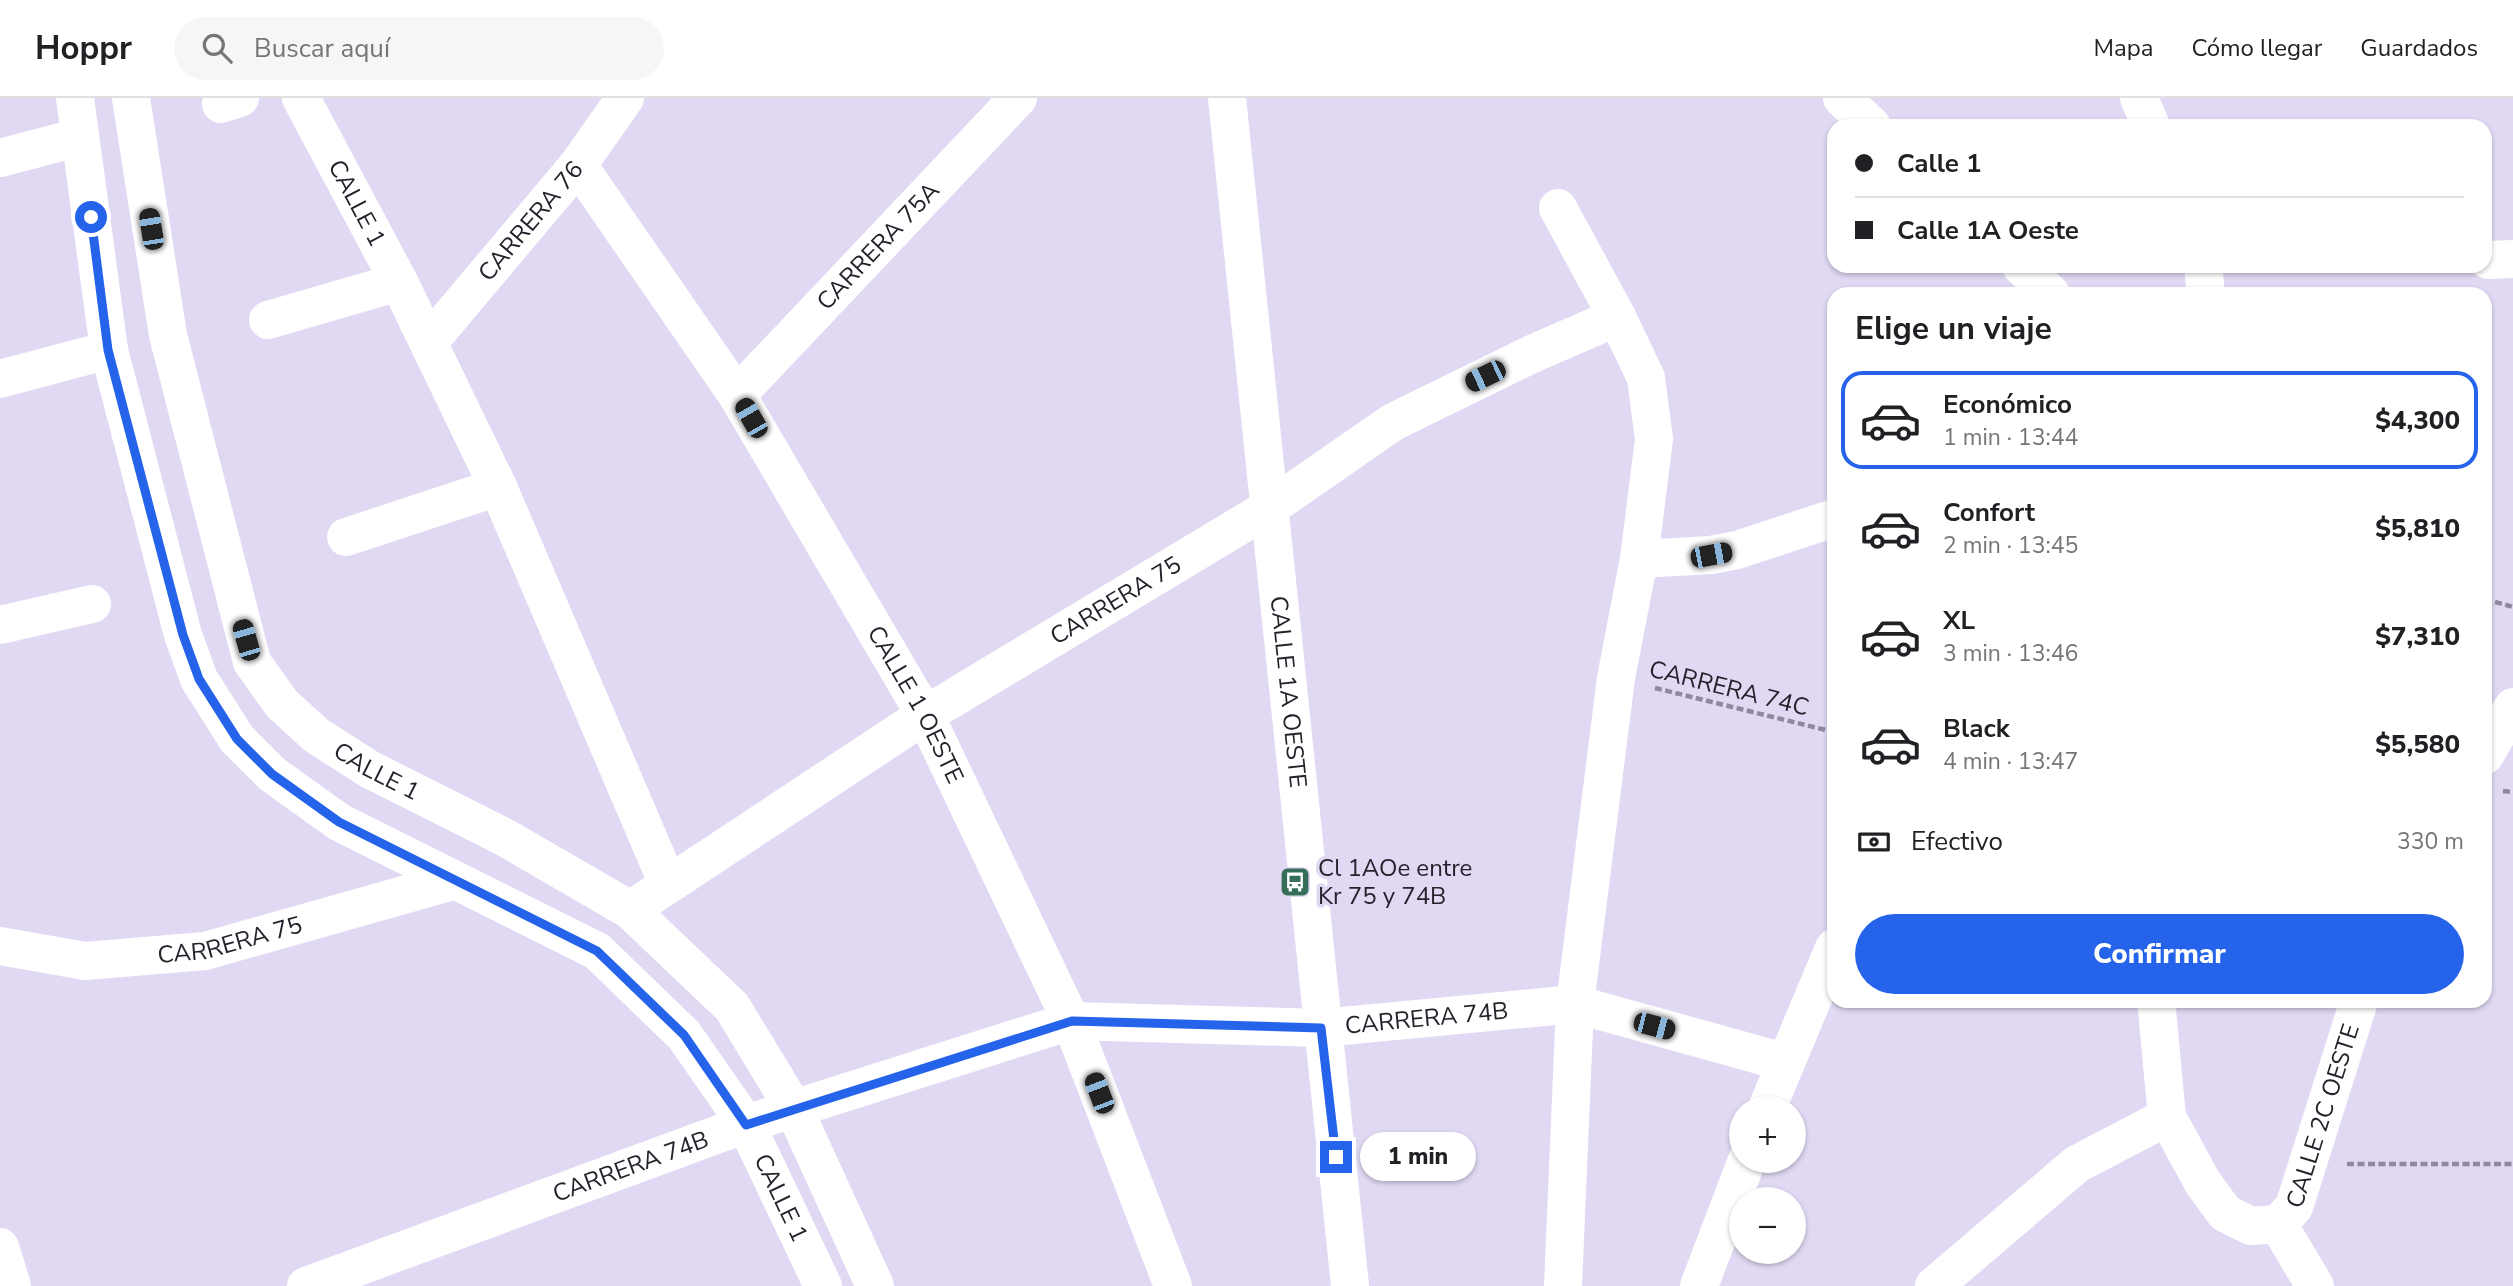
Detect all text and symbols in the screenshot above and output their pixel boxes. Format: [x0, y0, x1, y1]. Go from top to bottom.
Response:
search box [174, 17, 664, 80]
text: Hoppr [35, 26, 132, 71]
icon: search [198, 29, 236, 67]
text: Buscar aquí [254, 31, 390, 66]
text: Mapa [2093, 32, 2153, 64]
text: Cómo llegar [2191, 32, 2322, 64]
text: Guardados [2360, 32, 2478, 64]
text: Calle 1 [1897, 146, 1982, 181]
street label: CALLE 1 [321, 154, 393, 252]
street label: CARRERA 76 [471, 154, 591, 288]
street label: CARRERA 75A [810, 175, 947, 317]
route start [75, 201, 107, 233]
car [138, 207, 165, 251]
text: Calle 1A Oeste [1897, 213, 2079, 248]
text: Elige un viaje [1855, 307, 2052, 350]
car [1462, 357, 1509, 395]
text: Económico [1943, 387, 2072, 422]
icon: car [1859, 389, 1922, 452]
car [732, 395, 771, 441]
text: $4,300 [2375, 403, 2460, 438]
text: 1 min · 13:44 [1943, 422, 2078, 453]
text: Confort [1943, 495, 2035, 530]
icon: car [1859, 497, 1922, 560]
text: $5,810 [2375, 511, 2460, 546]
text: 2 min · 13:45 [1943, 530, 2078, 561]
car [1689, 541, 1734, 569]
street label: CARRERA 75 [1044, 549, 1187, 652]
street label: CALLE 1A OESTE [1263, 594, 1314, 789]
text: XL [1943, 603, 1975, 638]
icon: car [1859, 605, 1922, 668]
car [231, 617, 262, 663]
text: $7,310 [2375, 619, 2460, 654]
street label: CALLE 1 OESTE [860, 620, 971, 789]
text: 3 min · 13:46 [1943, 638, 2078, 669]
street label: CARRERA 74C [1646, 653, 1812, 723]
text: Black [1943, 711, 2010, 746]
icon: car [1859, 713, 1922, 776]
text: $5,580 [2375, 727, 2460, 762]
street label: CALLE 1 [328, 734, 425, 808]
text: 4 min · 13:47 [1943, 746, 2078, 777]
icon: cash [1855, 823, 1893, 861]
text: Efectivo [1911, 824, 2003, 859]
text: 330 m [2397, 826, 2464, 857]
place label: Cl 1AOe entre Kr 75 y 74B [1318, 852, 1472, 912]
bus stop icon: Cl 1AOe entre Kr 75 y 74B [1278, 865, 1312, 899]
street label: CARRERA 75 [156, 908, 306, 971]
button: Confirmar [1855, 914, 2464, 994]
street label: CARRERA 74B [1344, 994, 1510, 1042]
car [1631, 1010, 1678, 1042]
street label: CALLE 2C OESTE [2279, 1020, 2367, 1212]
car [1082, 1070, 1117, 1116]
map controls [1729, 1096, 1806, 1264]
button: + [1729, 1096, 1806, 1173]
street label: CARRERA 74B [548, 1123, 713, 1210]
callout: 1 min [1360, 1132, 1476, 1182]
route end [1320, 1141, 1352, 1173]
text: 1 min [1388, 1141, 1448, 1172]
street label: CALLE 1 [746, 1148, 816, 1247]
button: − [1729, 1187, 1806, 1264]

